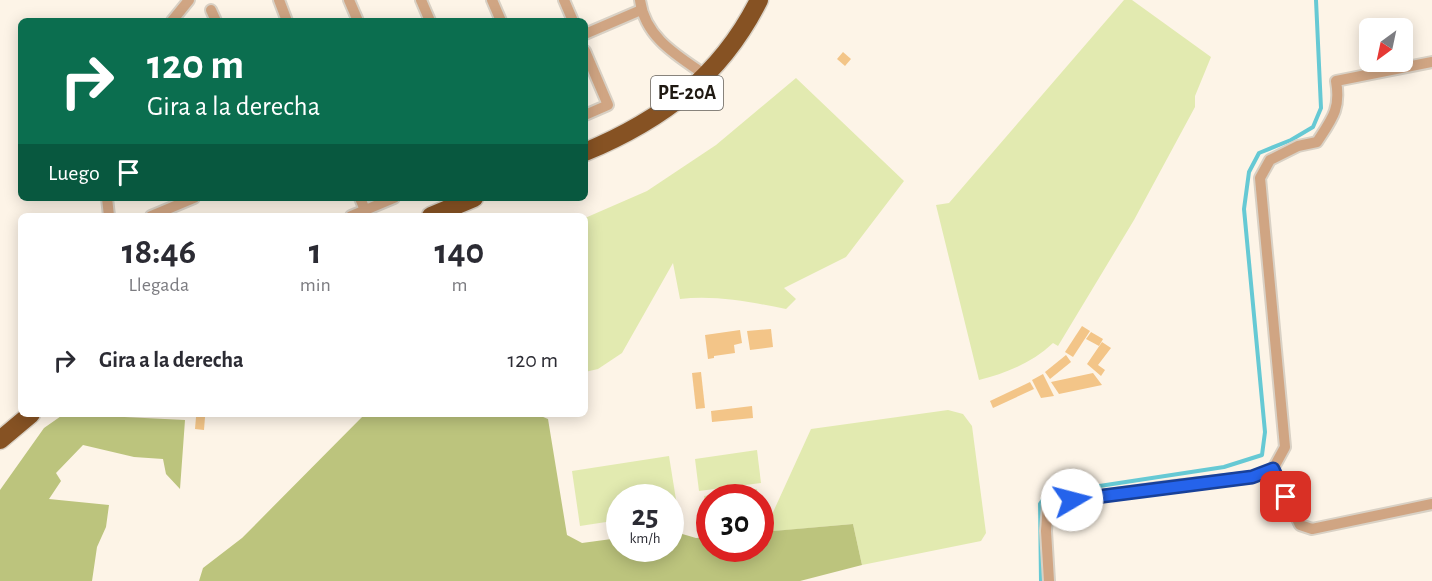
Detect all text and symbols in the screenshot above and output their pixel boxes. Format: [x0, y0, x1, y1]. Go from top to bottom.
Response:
north arrow [1359, 18, 1413, 72]
map controls [1359, 18, 1413, 72]
icon: right [48, 42, 126, 120]
text: 120 m [147, 44, 244, 86]
road number: PE-20A [651, 76, 723, 110]
text: Gira a la derecha [147, 93, 320, 120]
icon: arrive [112, 156, 145, 189]
text: Luego [48, 162, 100, 184]
text: 18:46 [122, 234, 196, 270]
text: 1 [309, 234, 322, 270]
text: 140 [435, 234, 484, 270]
text: Llegada [129, 275, 189, 295]
text: min [300, 275, 331, 295]
text: m [451, 275, 467, 295]
icon: right [48, 344, 81, 377]
text: Gira a la derecha [99, 349, 244, 371]
text: 120 m [508, 349, 558, 371]
position arrow [1040, 468, 1104, 532]
pin [1260, 471, 1311, 522]
icon: arrive [1269, 480, 1302, 513]
speed limit sign: 30 [696, 484, 774, 562]
text: 25 [631, 501, 659, 531]
text: km/h [630, 531, 660, 546]

